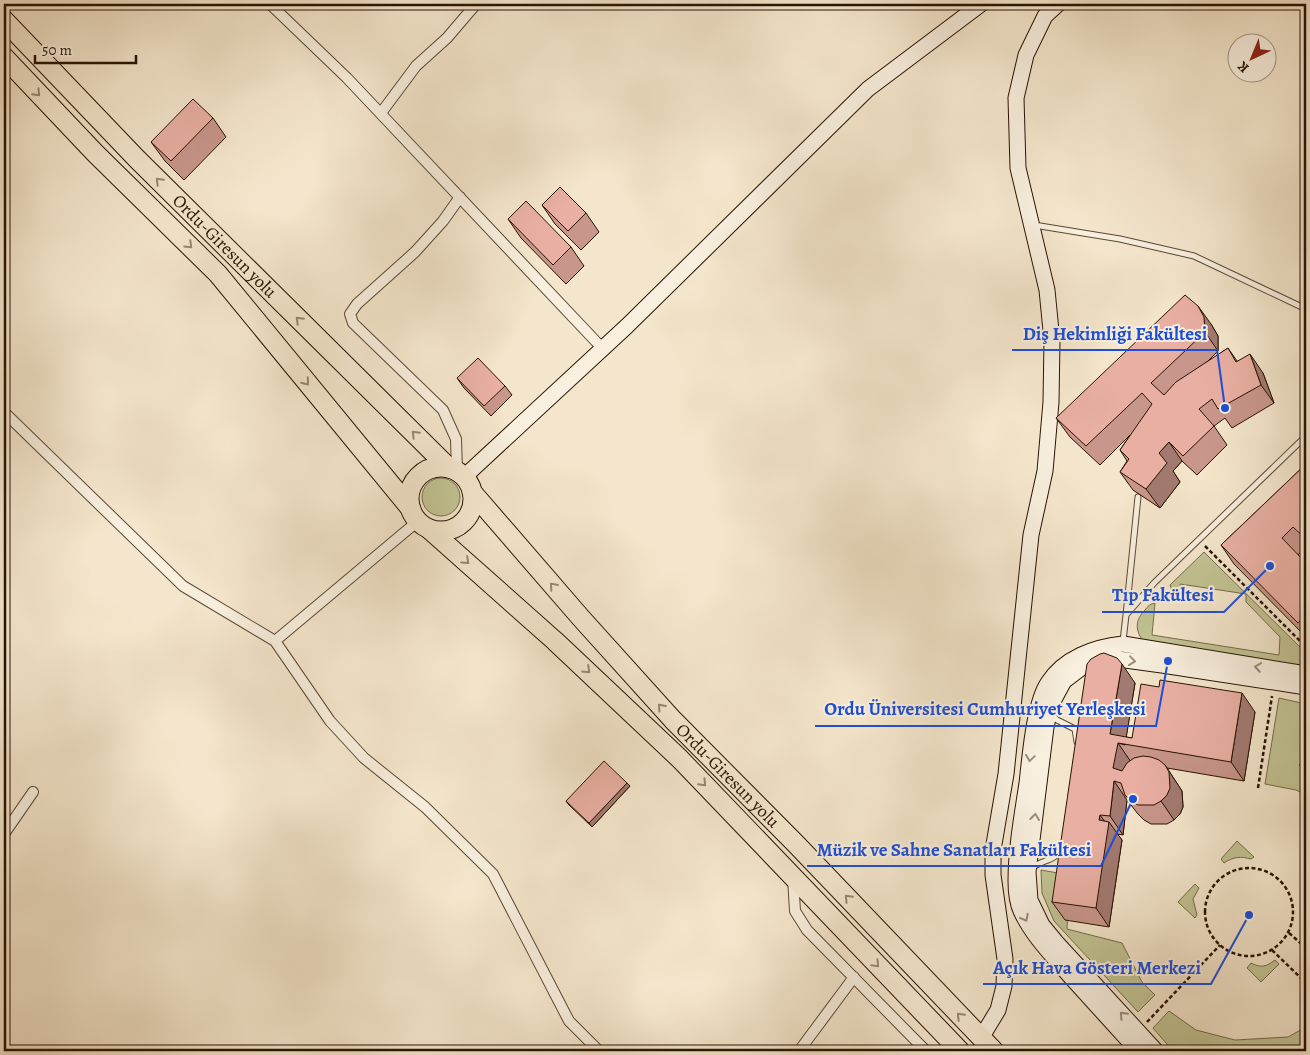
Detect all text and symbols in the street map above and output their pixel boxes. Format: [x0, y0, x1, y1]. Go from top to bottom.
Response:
scale bar [35, 32, 136, 64]
north arrow [1228, 32, 1278, 82]
text: 50 m [42, 40, 72, 60]
text: K [1233, 56, 1253, 77]
one-way arrow [31, 87, 40, 96]
one-way arrow [156, 177, 165, 186]
street label: Ordu-Giresun yolu [167, 189, 283, 303]
one-way arrow [183, 240, 192, 249]
callout: Diş Hekimliği Fakültesi [1012, 316, 1217, 350]
one-way arrow [296, 317, 305, 326]
text: Diş Hekimliği Fakültesi [1023, 321, 1208, 347]
one-way arrow [301, 376, 310, 385]
one-way arrow [411, 431, 420, 440]
one-way arrow [460, 556, 469, 564]
callout: Tıp Fakültesi [1102, 578, 1224, 612]
one-way arrow [549, 582, 558, 591]
text: Tıp Fakültesi [1112, 582, 1214, 608]
one-way arrow [1128, 655, 1136, 666]
one-way arrow [1254, 663, 1262, 673]
one-way arrow [581, 664, 590, 673]
callout: Ordu Üniversitesi Cumhuriyet Yerleşkesi [815, 692, 1156, 726]
text: Ordu Üniversitesi Cumhuriyet Yerleşkesi [824, 696, 1146, 722]
one-way arrow [658, 704, 667, 713]
street label: Ordu-Giresun yolu [671, 718, 785, 833]
one-way arrow [1025, 755, 1036, 763]
one-way arrow [697, 778, 706, 787]
one-way arrow [1029, 813, 1039, 821]
callout: Müzik ve Sahne Sanatları Fakültesi [807, 832, 1101, 866]
text: Müzik ve Sahne Sanatları Fakültesi [817, 837, 1092, 863]
one-way arrow [845, 895, 854, 904]
one-way arrow [1019, 913, 1029, 922]
callout: Açık Hava Gösteri Merkezi [983, 950, 1211, 984]
text: Açık Hava Gösteri Merkezi [992, 955, 1201, 981]
one-way arrow [870, 958, 879, 967]
one-way arrow [1120, 1012, 1129, 1021]
one-way arrow [957, 1013, 966, 1022]

